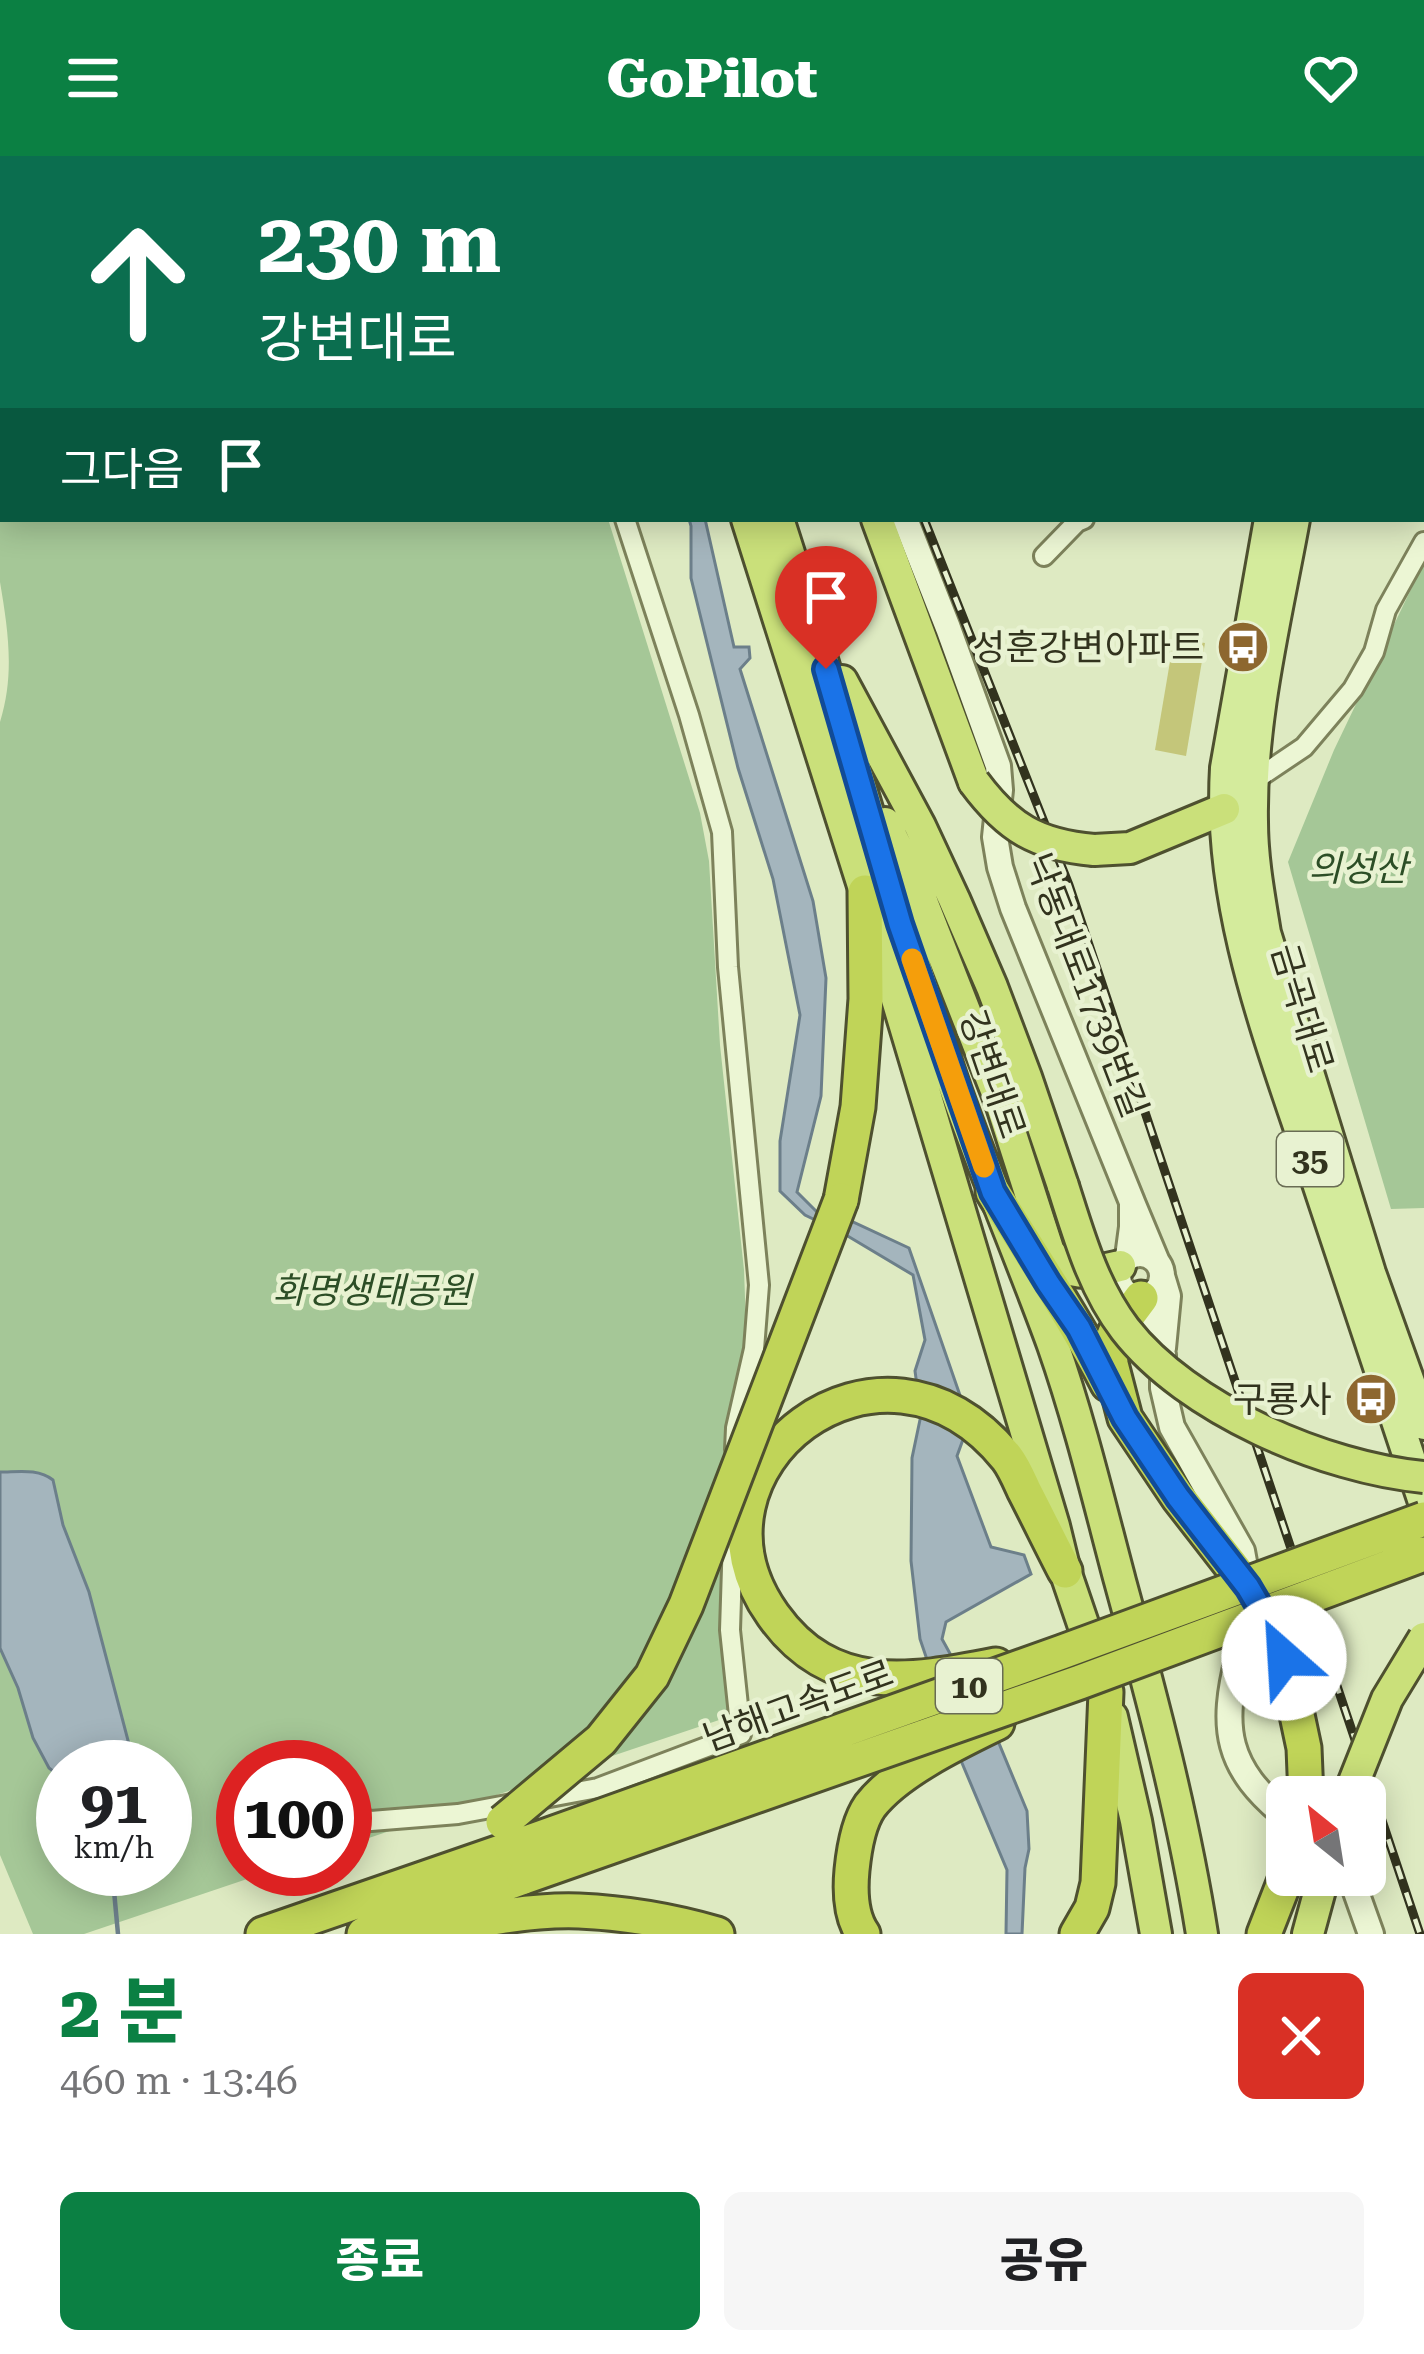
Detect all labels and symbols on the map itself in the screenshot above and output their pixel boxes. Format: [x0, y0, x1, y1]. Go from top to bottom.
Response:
pin [775, 546, 877, 669]
bus stop icon: 성훈강변아파트 [1215, 619, 1271, 675]
place label: 성훈강변아파트 [972, 627, 1204, 669]
street label: 낙동대로1739번길 [1016, 847, 1156, 1123]
park label: 의성산 [1308, 848, 1412, 890]
street label: 금곡대로 [1263, 939, 1341, 1078]
street label: 강변대로 [951, 1005, 1033, 1144]
road number: 35 [1277, 1132, 1343, 1186]
park label: 화명생태공원 [273, 1270, 474, 1312]
bus stop icon: 구룡사 [1343, 1371, 1399, 1427]
place label: 구룡사 [1233, 1379, 1332, 1421]
position arrow [1221, 1595, 1347, 1721]
street label: 남해고속도로 [698, 1652, 899, 1760]
road number: 10 [936, 1659, 1002, 1713]
speed limit sign: 100 [216, 1740, 372, 1896]
north arrow [1266, 1776, 1386, 1896]

